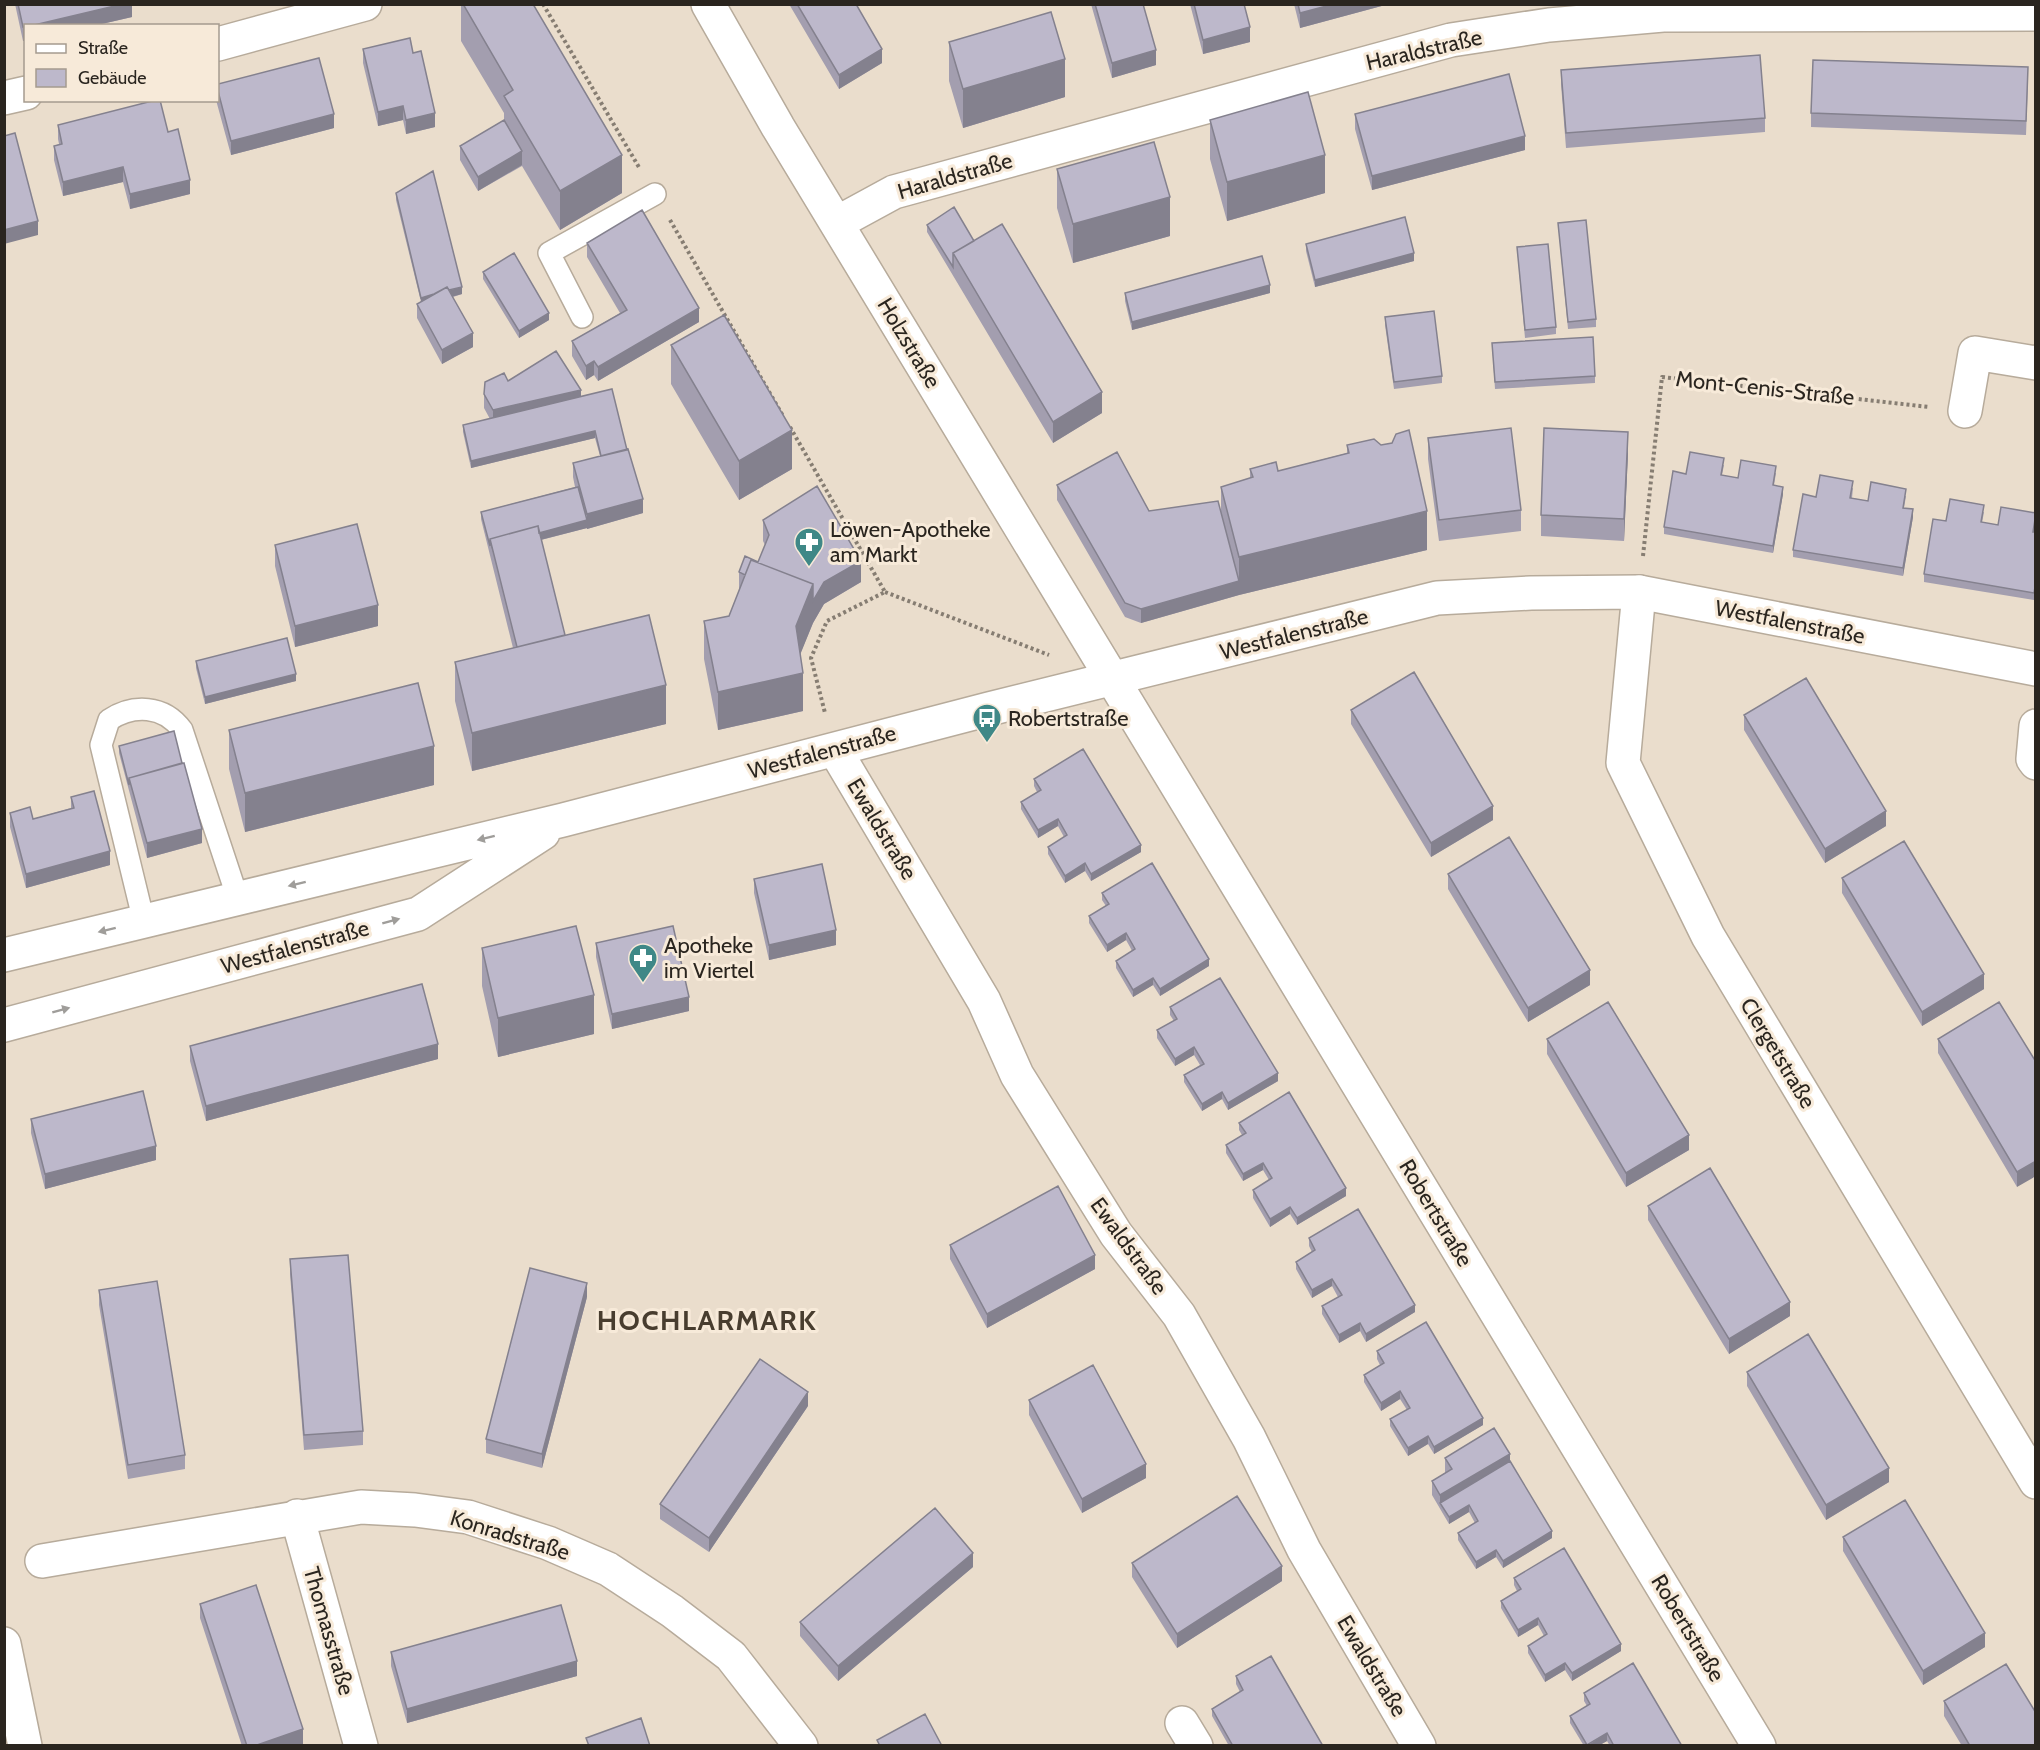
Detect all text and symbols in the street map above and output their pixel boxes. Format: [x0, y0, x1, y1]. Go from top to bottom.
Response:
legend [24, 24, 219, 102]
street label: Haraldstraße [1363, 24, 1485, 76]
text: Straße [78, 37, 128, 59]
text: Gebäude [78, 67, 147, 89]
street label: Haraldstraße [894, 147, 1016, 205]
street label: Holzstraße [872, 293, 946, 393]
street label: Mont-Cenis-Straße [1674, 365, 1856, 411]
place label: Löwen-Apotheke am Markt [830, 516, 991, 568]
pharmacy icon: Löwen-Apotheke am Markt [793, 526, 825, 568]
street label: Westfalenstraße [1713, 594, 1867, 650]
street label: Westfalenstraße [1217, 603, 1371, 665]
bus stop icon: Robertstraße [971, 702, 1003, 744]
place label: Robertstraße [1008, 705, 1129, 732]
street label: Westfalenstraße [745, 719, 899, 785]
street label: Ewaldstraße [841, 773, 923, 885]
one-way arrow [477, 834, 495, 844]
one-way arrow [287, 880, 306, 890]
street label: Westfalenstraße [218, 914, 372, 980]
one-way arrow [382, 916, 401, 926]
one-way arrow [98, 926, 116, 936]
place label: Apotheke im Viertel [664, 932, 755, 984]
pharmacy icon: Apotheke im Viertel [627, 942, 659, 984]
street label: Clergetstraße [1734, 993, 1822, 1113]
one-way arrow [52, 1004, 70, 1014]
street label: Robertstraße [1393, 1154, 1479, 1272]
street label: Ewaldstraße [1085, 1192, 1173, 1300]
district label: HOCHLARMARK [597, 1303, 817, 1337]
street label: Konradstraße [447, 1504, 573, 1566]
street label: Thomasstraße [298, 1564, 360, 1698]
street label: Robertstraße [1645, 1569, 1731, 1687]
street label: Ewaldstraße [1331, 1610, 1413, 1722]

